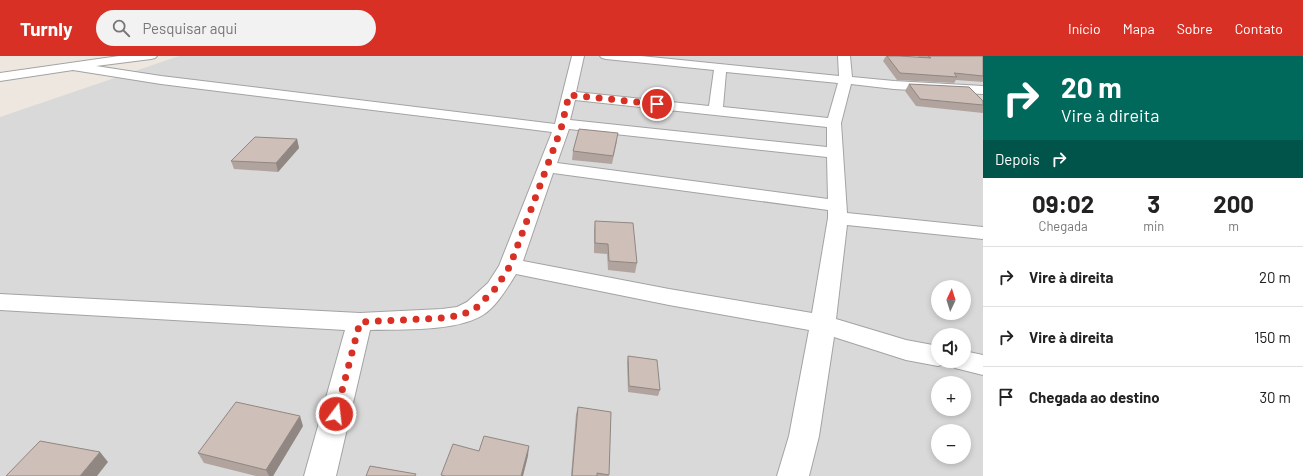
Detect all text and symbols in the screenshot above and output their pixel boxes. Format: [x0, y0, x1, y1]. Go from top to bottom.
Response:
search box [96, 10, 376, 46]
text: Turnly [20, 17, 72, 40]
icon: search [110, 17, 132, 39]
text: Pesquisar aqui [142, 19, 237, 37]
text: Início [1068, 20, 1101, 37]
text: Mapa [1123, 20, 1155, 37]
text: Sobre [1177, 20, 1213, 37]
text: Contato [1235, 20, 1283, 37]
text: 20 m [1061, 70, 1122, 104]
icon: right [995, 72, 1047, 124]
pin [640, 87, 674, 121]
icon: arrive [646, 93, 668, 115]
text: Vire à direita [1061, 104, 1159, 126]
icon: right [1048, 148, 1070, 170]
text: Depois [995, 150, 1040, 168]
text: 09:02 [1032, 189, 1094, 218]
text: 3 [1147, 189, 1160, 218]
text: 200 [1213, 189, 1254, 218]
text: Chegada [1039, 218, 1088, 234]
text: min [1143, 218, 1164, 234]
text: m [1228, 218, 1239, 234]
icon: right [995, 266, 1017, 288]
text: Vire à direita [1029, 268, 1113, 286]
text: 20 m [1259, 268, 1291, 286]
north arrow [931, 280, 971, 320]
map controls [931, 280, 971, 464]
icon: right [995, 326, 1017, 348]
button: sound [931, 328, 971, 368]
text: Vire à direita [1029, 328, 1113, 346]
text: 150 m [1254, 328, 1291, 346]
button: + [931, 376, 971, 416]
icon: arrive [995, 386, 1017, 408]
text: Chegada ao destino [1029, 388, 1160, 406]
text: 30 m [1259, 388, 1291, 406]
position arrow [315, 393, 357, 435]
button: − [931, 424, 971, 464]

